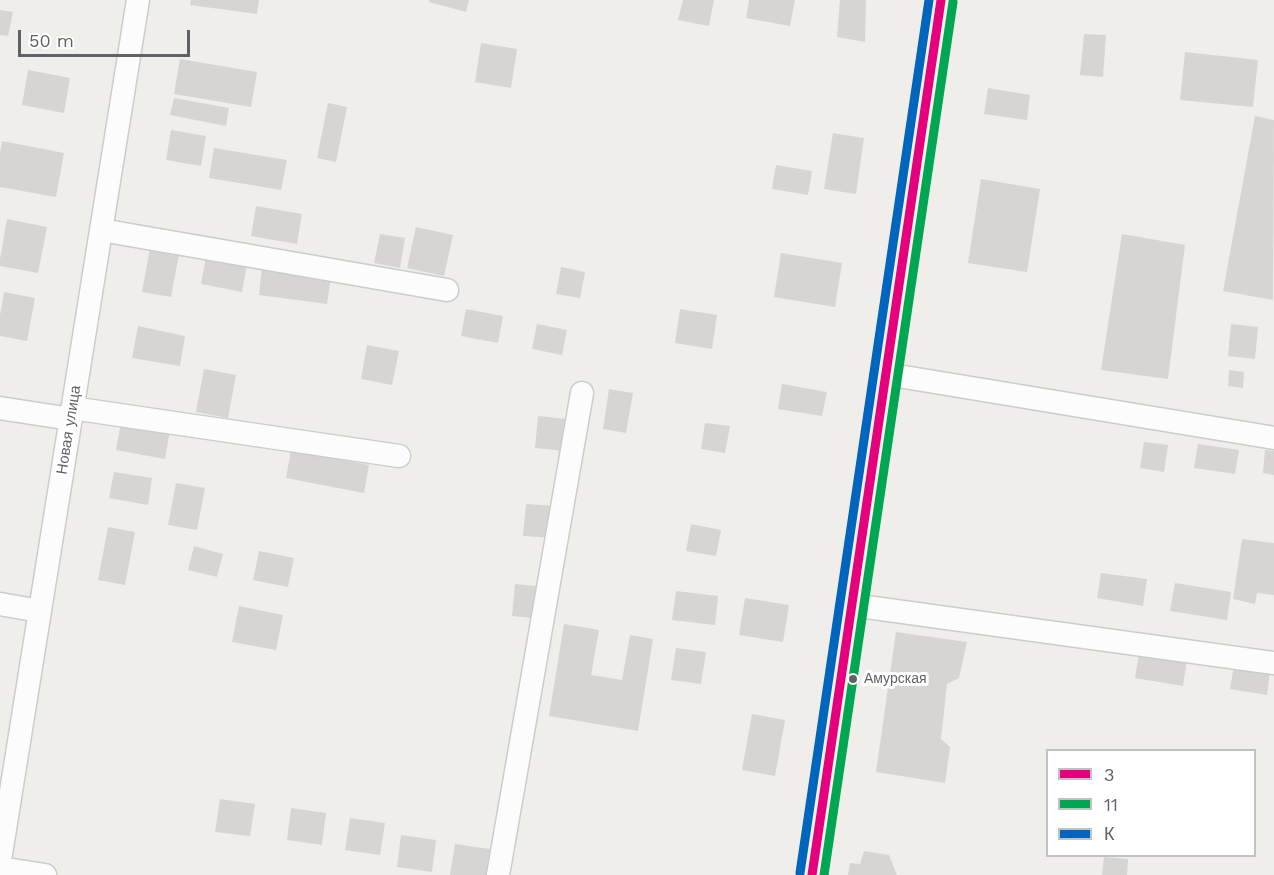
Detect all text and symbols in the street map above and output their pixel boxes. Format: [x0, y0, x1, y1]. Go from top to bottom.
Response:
scale bar [21, 18, 194, 56]
text: 50 m [29, 30, 74, 51]
street label: Новая улица [53, 384, 85, 476]
place label: Амурская [864, 671, 927, 687]
marker: Амурская [847, 673, 859, 685]
legend [1046, 749, 1256, 857]
text: 3 [1104, 764, 1115, 785]
text: 11 [1104, 794, 1118, 815]
text: К [1104, 823, 1115, 844]

